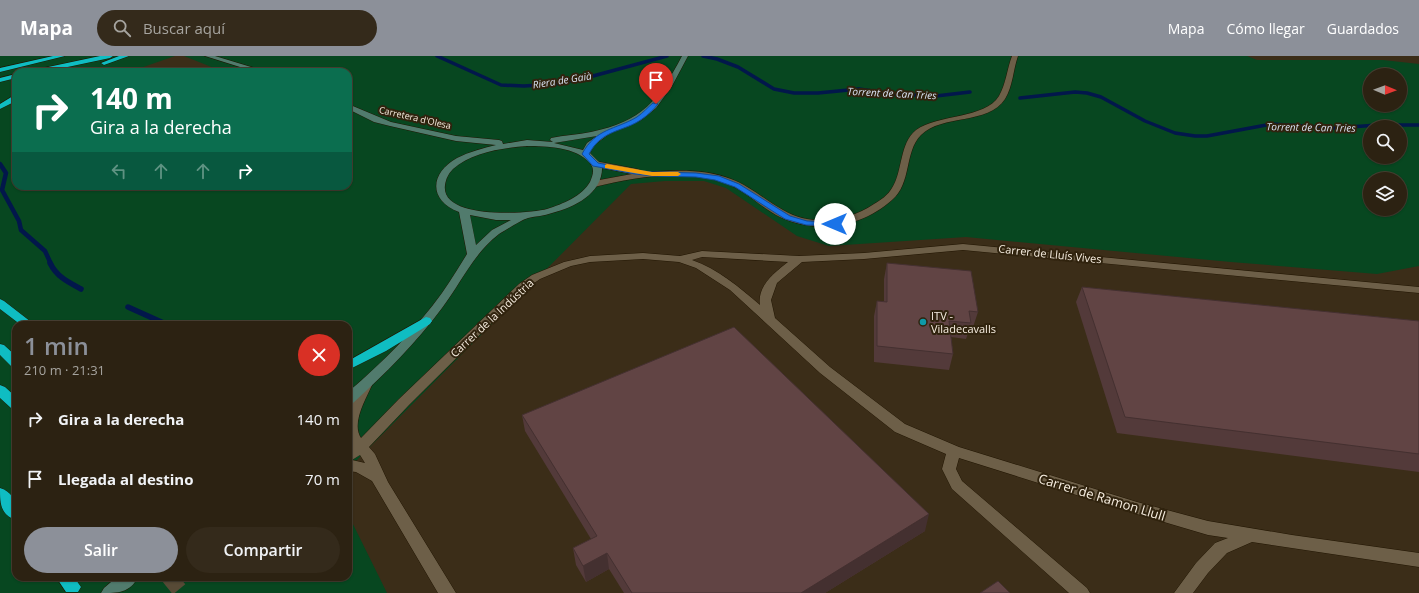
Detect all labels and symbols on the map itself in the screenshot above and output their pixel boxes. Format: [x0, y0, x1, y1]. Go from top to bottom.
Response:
pin [639, 63, 673, 104]
water label: Riera de Gaià [532, 68, 593, 92]
north arrow [1363, 68, 1407, 112]
water label: Torrent de Can Tries [847, 84, 938, 102]
street label: Carretera d'Olesa [378, 103, 452, 132]
water label: Torrent de Can Tries [1266, 119, 1356, 135]
position arrow [814, 203, 856, 245]
street label: Carrer de Lluís Vives [998, 241, 1102, 266]
street label: Carrer de la Indústria [447, 275, 537, 360]
place label: ITV - Viladecavalls [931, 308, 996, 336]
marker: ITV - Viladecavalls [918, 317, 928, 327]
street label: Carrer de Ramon Llull [1036, 469, 1168, 525]

